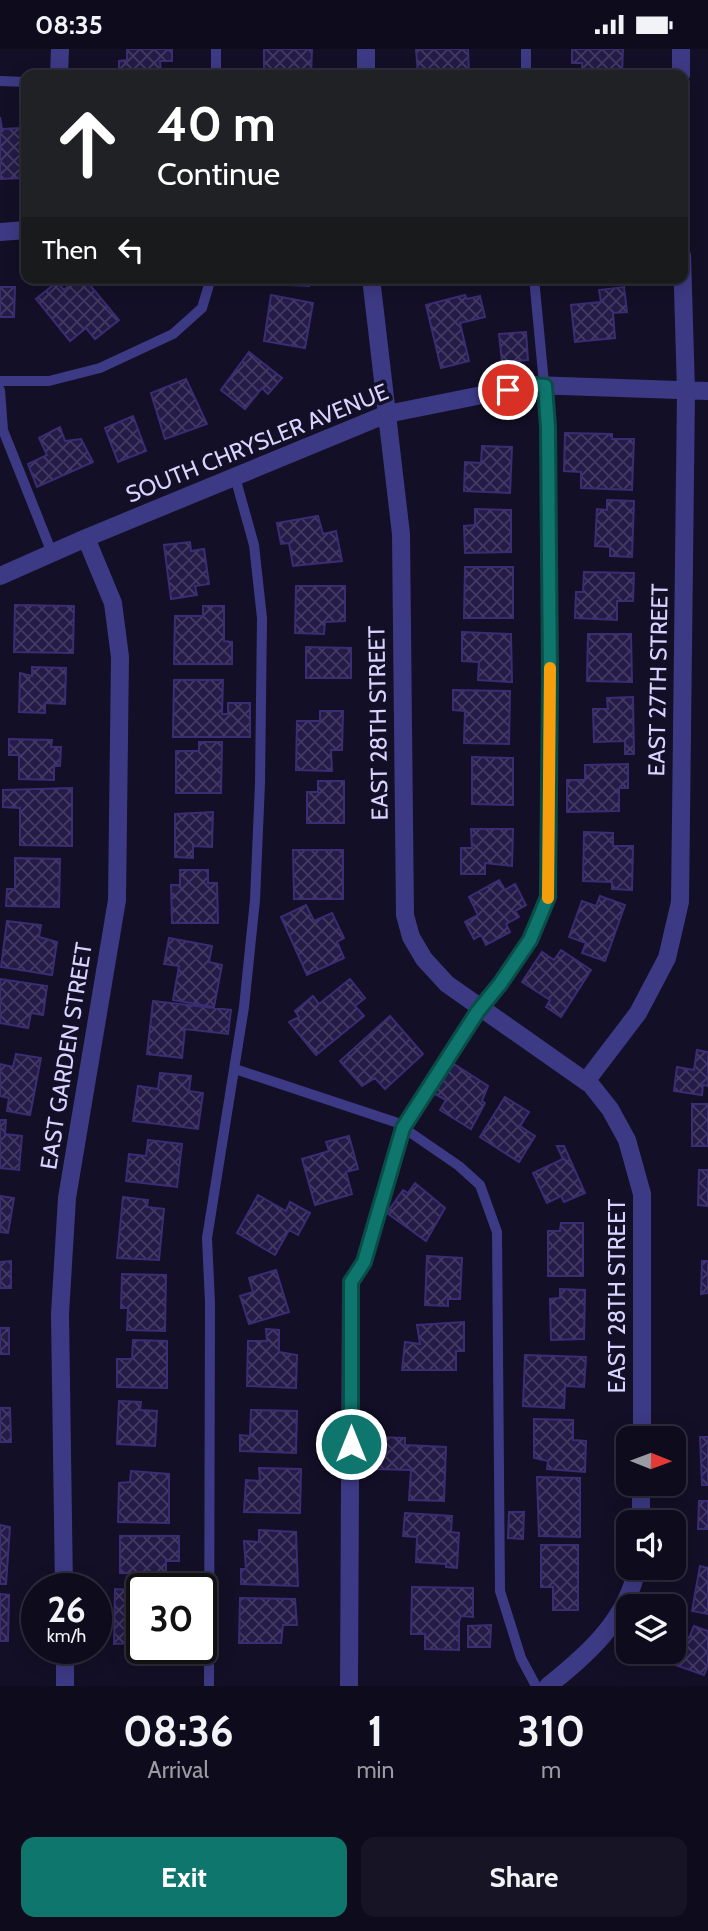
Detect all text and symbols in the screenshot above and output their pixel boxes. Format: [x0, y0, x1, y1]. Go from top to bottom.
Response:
text: 08:35 [35, 9, 103, 41]
text: 40 m [157, 94, 276, 153]
icon: ahead [42, 98, 133, 189]
text: Continue [157, 154, 280, 193]
icon: left [112, 231, 150, 269]
text: Then [42, 234, 98, 266]
pin [478, 360, 538, 420]
icon: arrive [489, 371, 527, 409]
street label: SOUTH CHRYSLER AVENUE [122, 377, 392, 509]
street label: EAST 27TH STREET [642, 583, 674, 777]
street label: EAST 28TH STREET [362, 625, 394, 821]
street label: EAST GARDEN STREET [34, 941, 98, 1171]
street label: EAST 28TH STREET [603, 1199, 631, 1393]
position arrow [314, 1407, 388, 1481]
north arrow [616, 1426, 686, 1496]
map controls [616, 1426, 686, 1664]
button: sound [616, 1510, 686, 1580]
speed limit sign: 30 [126, 1573, 217, 1664]
text: 26 [47, 1588, 86, 1631]
button: layers [616, 1594, 686, 1664]
text: km/h [47, 1625, 86, 1647]
text: 08:36 [123, 1705, 234, 1757]
text: 1 [368, 1705, 383, 1757]
text: 310 [517, 1705, 585, 1757]
text: Arrival [148, 1756, 209, 1784]
text: min [356, 1756, 394, 1784]
text: m [541, 1756, 561, 1784]
button: Exit [21, 1837, 347, 1917]
button: Share [361, 1837, 687, 1917]

